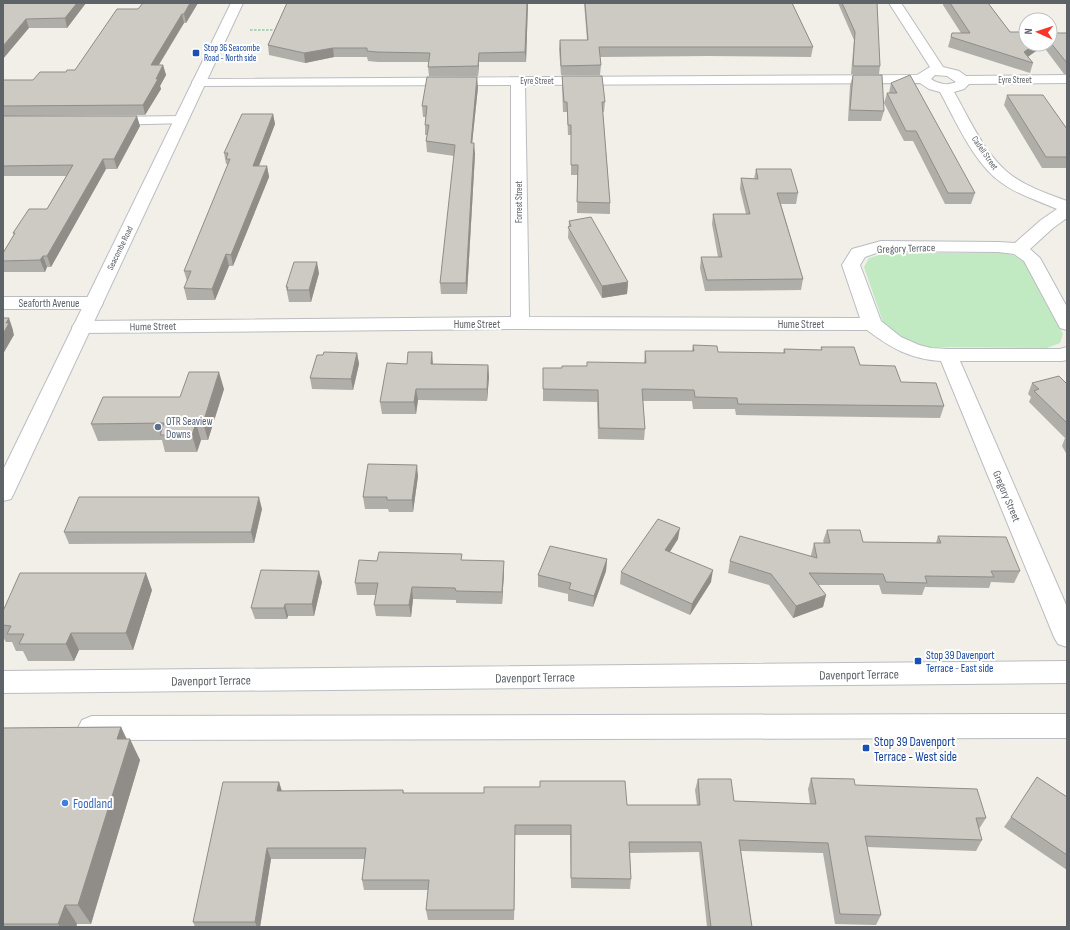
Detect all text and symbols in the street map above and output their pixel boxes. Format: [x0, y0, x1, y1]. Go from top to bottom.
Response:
north arrow [1018, 12, 1058, 52]
text: N [1022, 28, 1035, 35]
place label: Stop 36 Seacombe Road - North side [204, 43, 260, 64]
marker: Stop 36 Seacombe Road - North side [191, 48, 201, 58]
street label: Eyre Street [998, 75, 1032, 86]
street label: Eyre Street [520, 76, 554, 87]
street label: Cadell Street [969, 134, 1000, 173]
street label: Forrest Street [514, 181, 525, 223]
street label: Seacombe Road [105, 224, 136, 272]
street label: Gregory Terrace [877, 241, 935, 256]
street label: Seaforth Avenue [19, 297, 79, 310]
street label: Hume Street [454, 318, 501, 331]
street label: Hume Street [778, 318, 825, 331]
street label: Hume Street [130, 320, 177, 333]
place label: OTR Seaview Downs [166, 415, 213, 441]
marker: OTR Seaview Downs [153, 422, 163, 432]
street label: Gregory Street [990, 469, 1023, 524]
place label: Stop 39 Davenport Terrace - East side [926, 649, 995, 675]
marker: Stop 39 Davenport Terrace - East side [913, 656, 923, 666]
street label: Davenport Terrace [819, 666, 899, 684]
street label: Davenport Terrace [495, 669, 575, 687]
street label: Davenport Terrace [171, 672, 251, 690]
place label: Stop 39 Davenport Terrace - West side [874, 734, 957, 765]
marker: Stop 39 Davenport Terrace - West side [861, 743, 871, 753]
place label: Foodland [73, 796, 112, 812]
marker: Foodland [60, 798, 70, 808]

